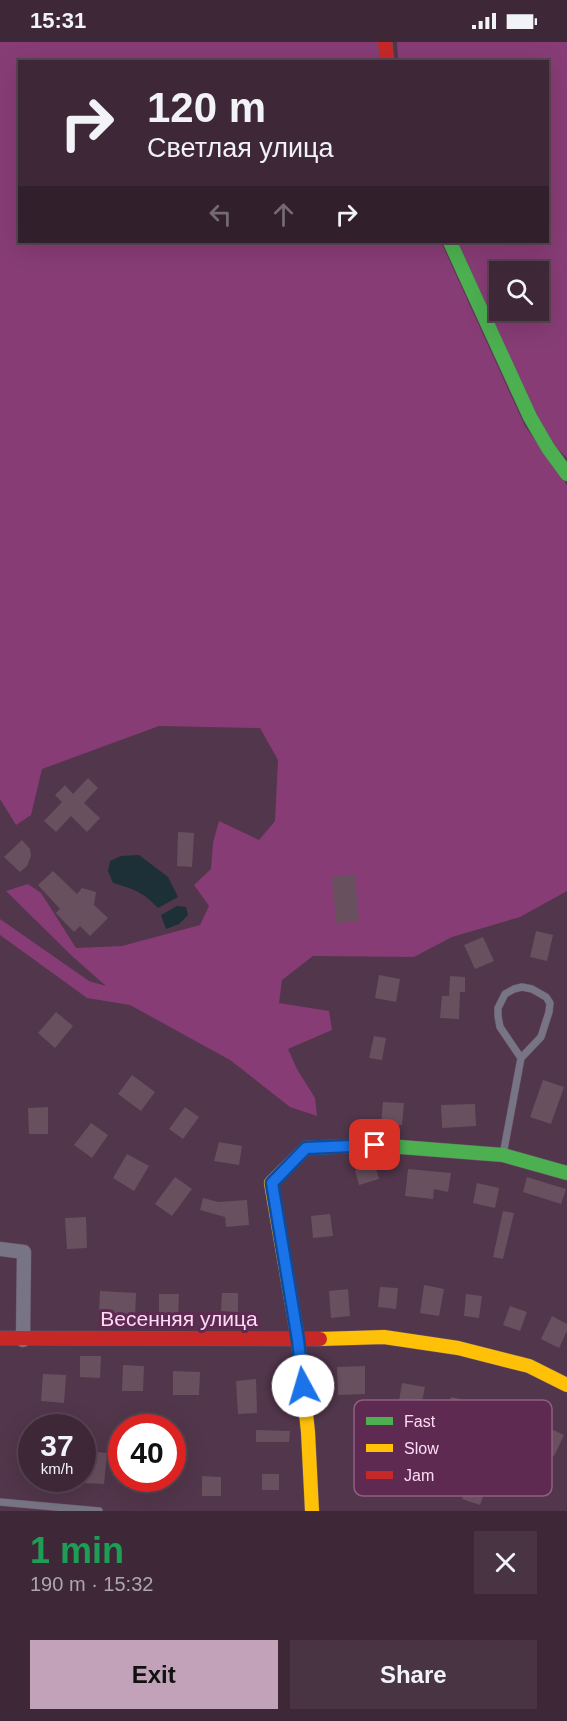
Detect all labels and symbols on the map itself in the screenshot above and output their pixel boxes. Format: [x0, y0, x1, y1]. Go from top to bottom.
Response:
pin [349, 1119, 400, 1170]
street label: Весенняя улица [100, 1307, 258, 1330]
position arrow [271, 1354, 335, 1418]
legend [354, 1400, 552, 1496]
text: Fast [404, 1413, 436, 1430]
speed limit sign: 40 [108, 1414, 186, 1492]
text: Slow [404, 1440, 439, 1457]
text: Jam [404, 1467, 434, 1484]

